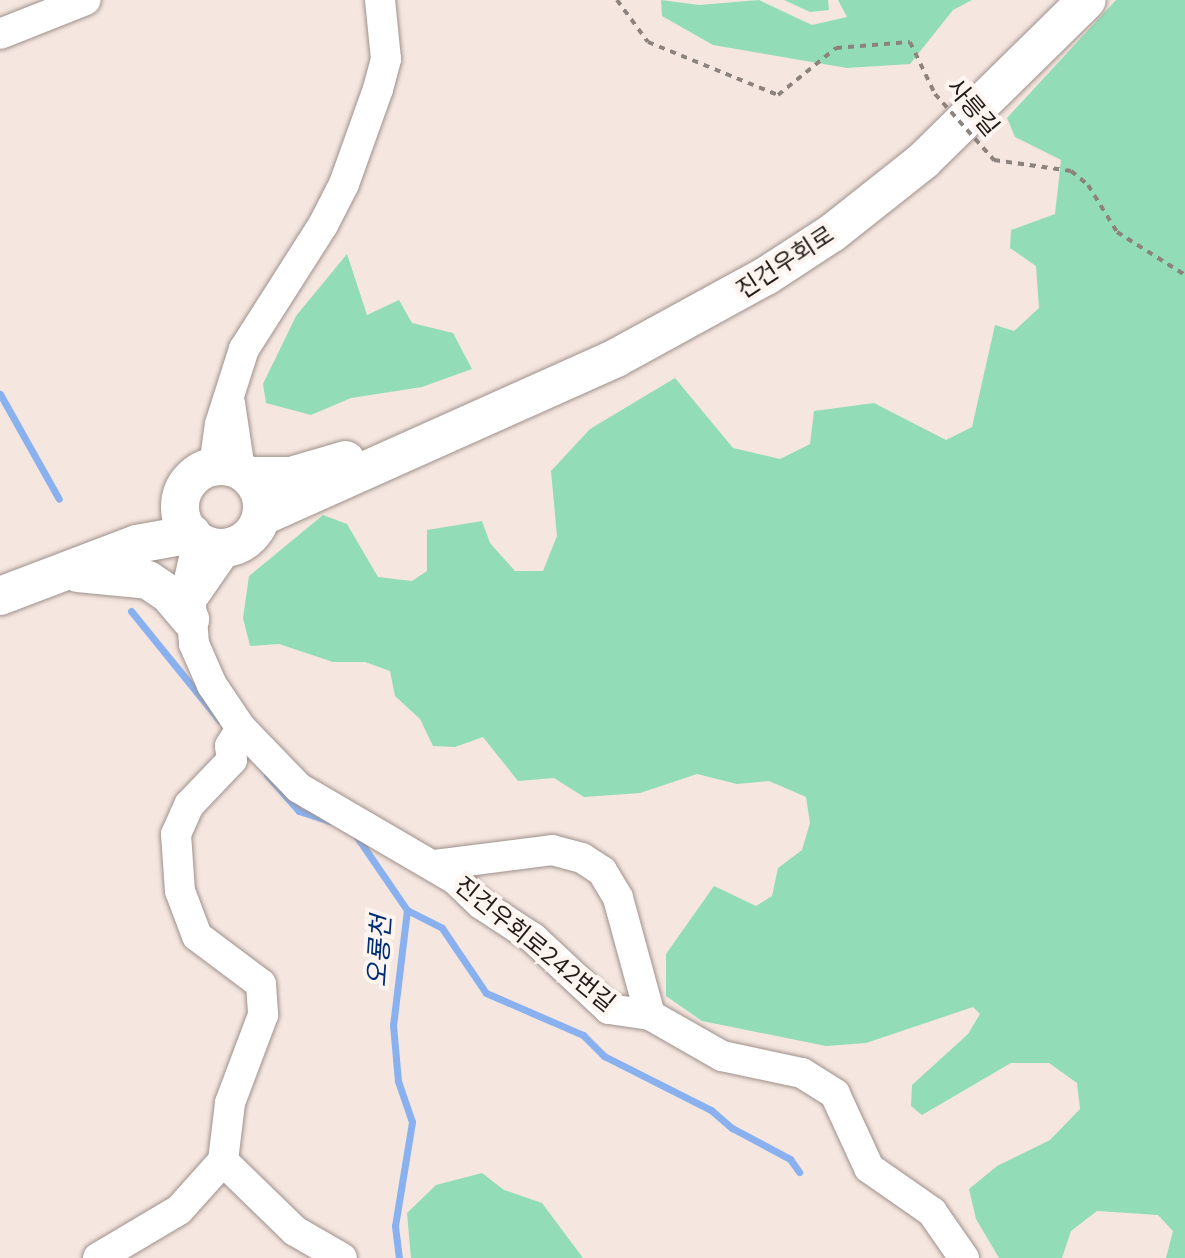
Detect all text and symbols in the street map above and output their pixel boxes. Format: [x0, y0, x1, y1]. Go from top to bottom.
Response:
street label: 사릉길 [941, 72, 1005, 142]
street label: 진건우회로 [731, 220, 839, 304]
street label: 진건우회로242번길 [449, 871, 621, 1017]
water label: 오룡천 [361, 914, 397, 988]

